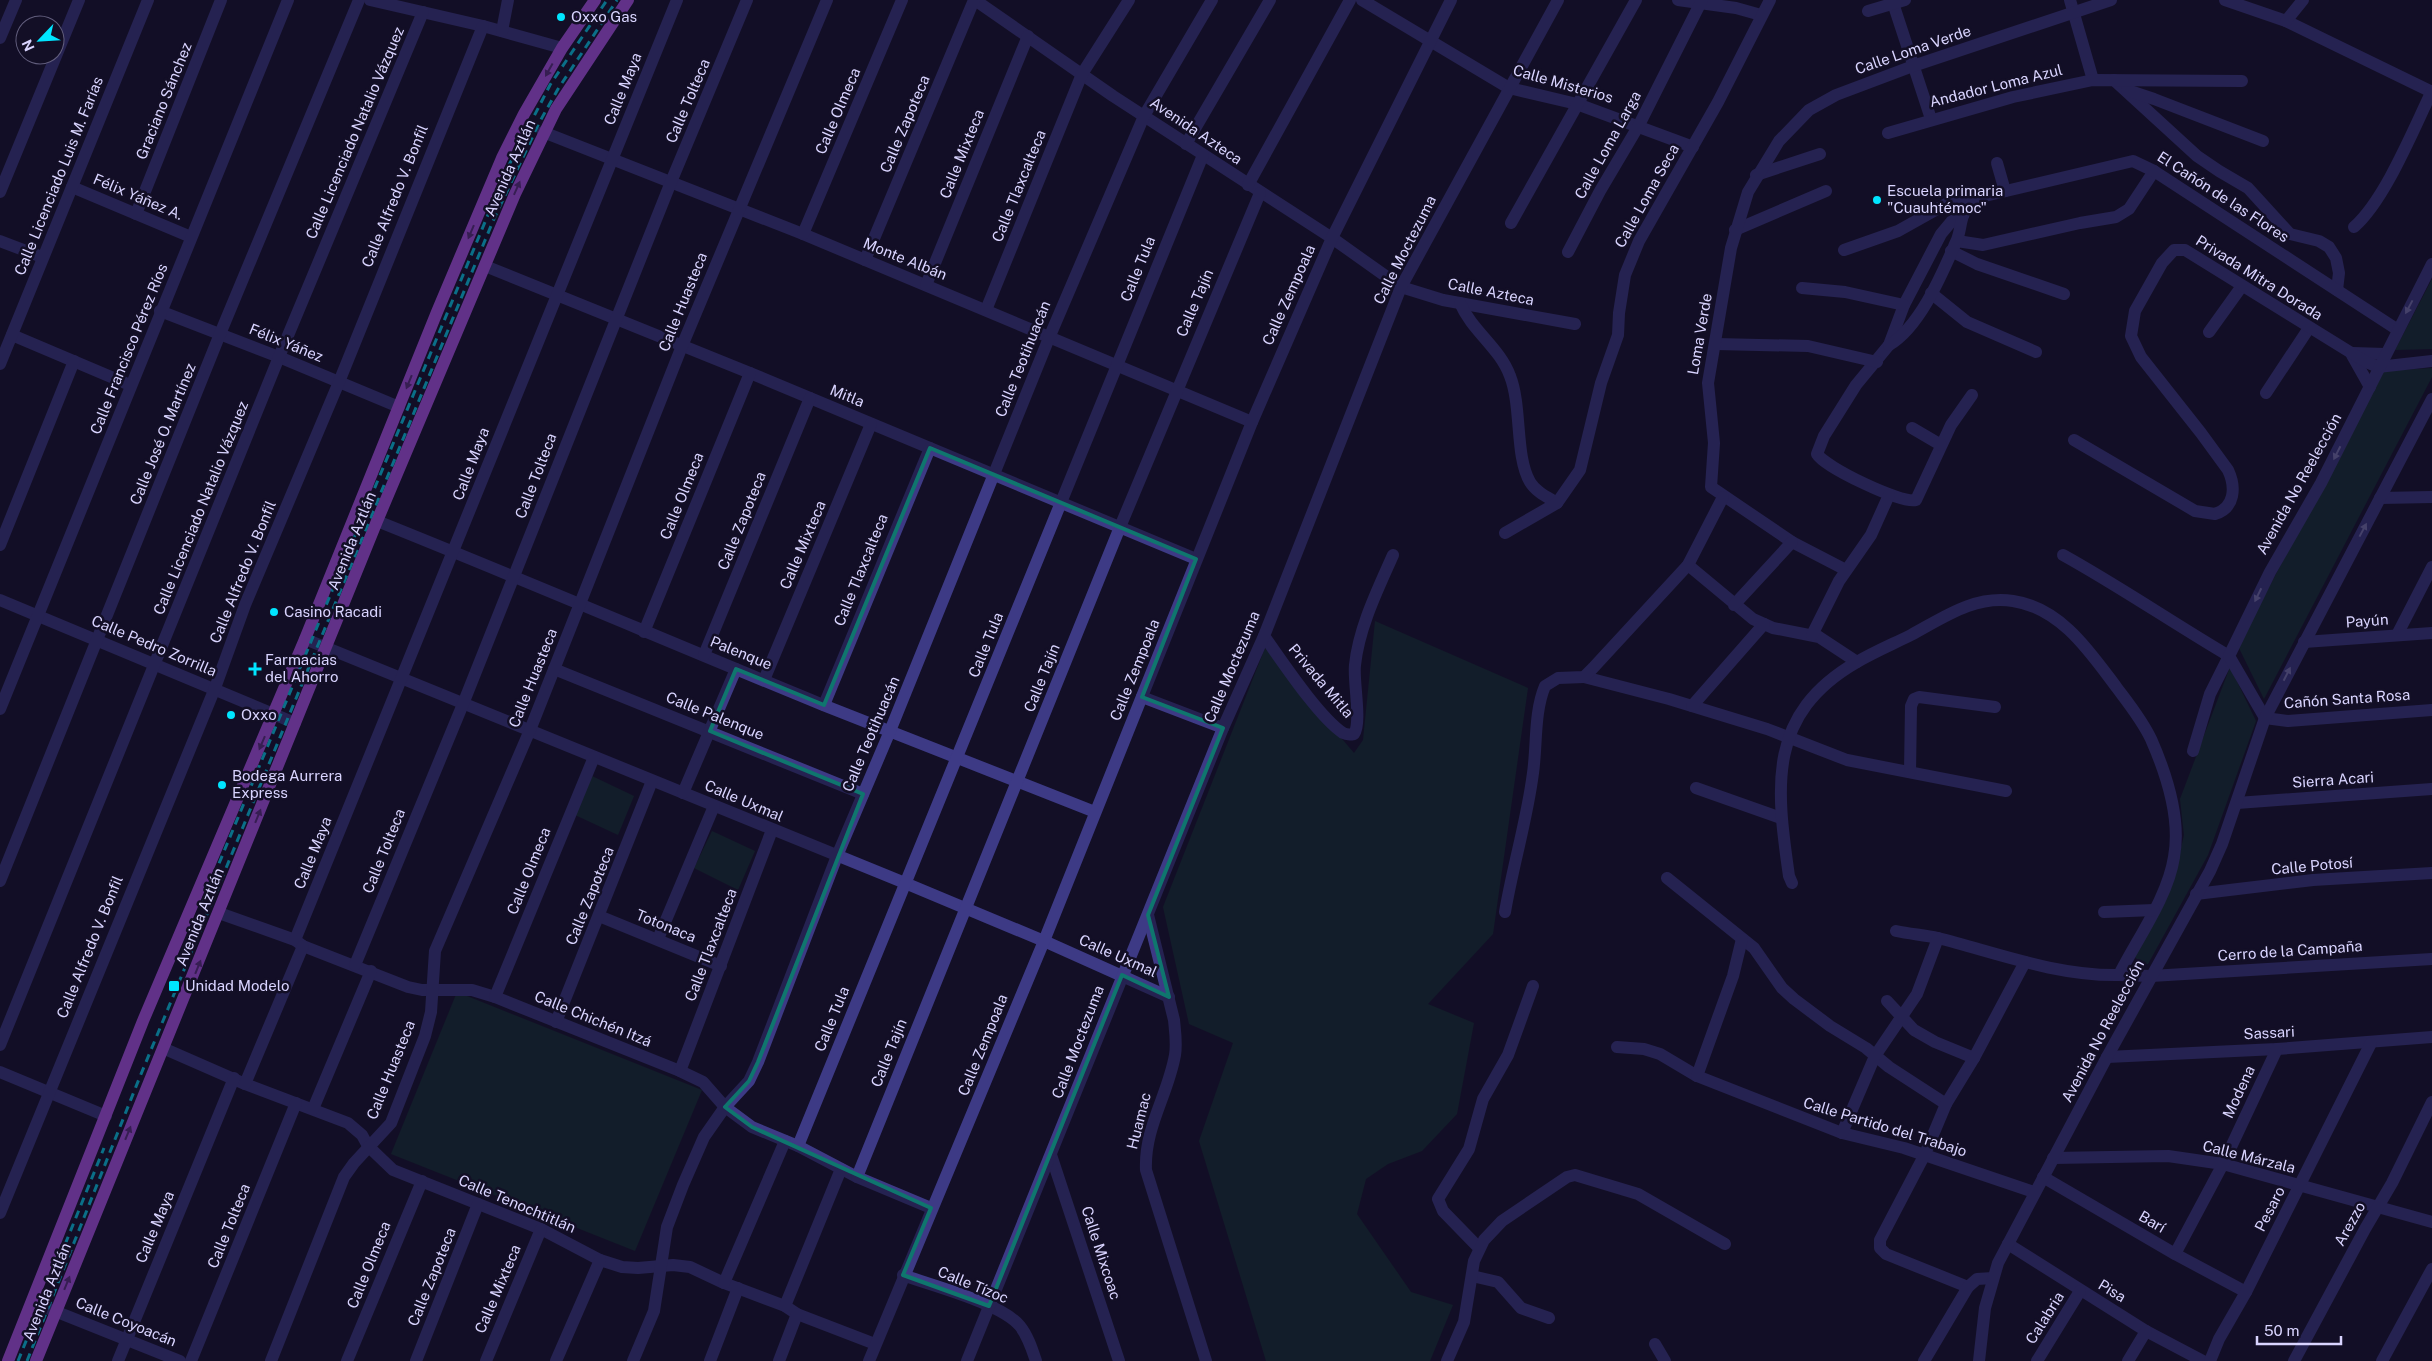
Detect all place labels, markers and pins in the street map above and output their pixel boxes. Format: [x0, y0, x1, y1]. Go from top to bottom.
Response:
place label: Oxxo Gas [571, 8, 637, 25]
marker: Oxxo Gas [555, 11, 567, 23]
place label: Escuela primaria "Cuauhtémoc" [1887, 182, 2003, 216]
marker: Escuela primaria "Cuauhtémoc" [1871, 194, 1883, 206]
place label: Casino Racadi [284, 603, 382, 620]
marker: Casino Racadi [268, 606, 280, 618]
place label: Farmacias del Ahorro [265, 651, 339, 685]
marker: Farmacias del Ahorro [249, 663, 261, 675]
place label: Oxxo [241, 706, 277, 723]
marker: Oxxo [225, 709, 237, 721]
place label: Bodega Aurrera Express [232, 767, 342, 801]
marker: Bodega Aurrera Express [216, 779, 228, 791]
place label: Unidad Modelo [185, 977, 289, 994]
marker: Unidad Modelo [167, 979, 181, 993]

